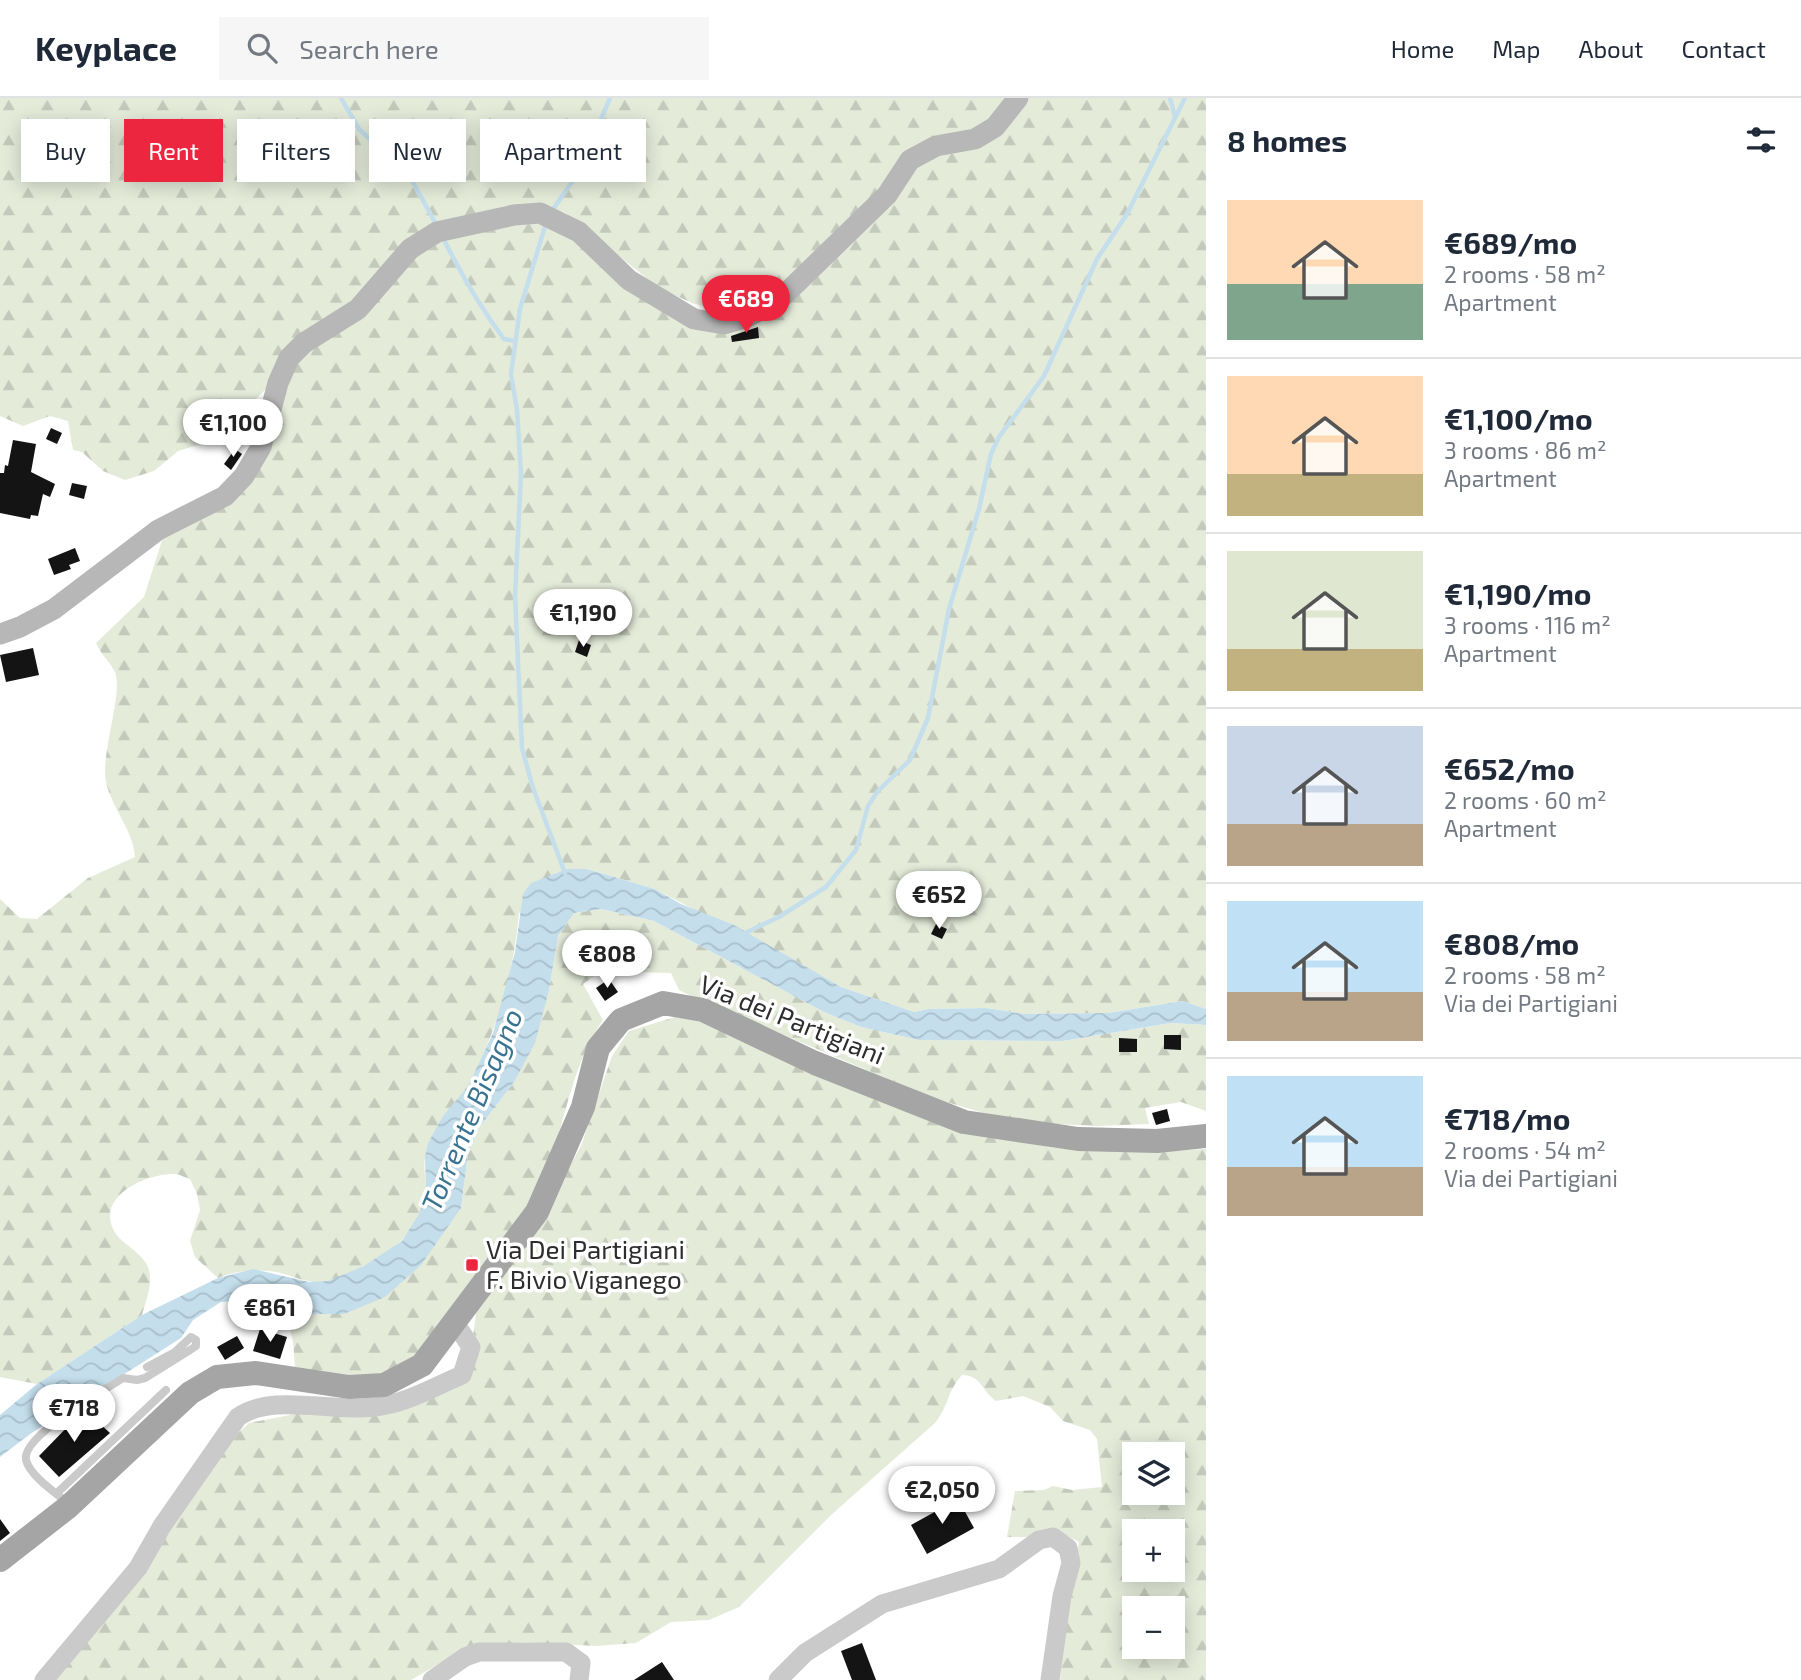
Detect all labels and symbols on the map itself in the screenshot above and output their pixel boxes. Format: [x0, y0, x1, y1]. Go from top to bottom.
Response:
pin: €689 [705, 275, 787, 335]
pin: €1,100 [176, 400, 290, 459]
pin: €1,190 [526, 589, 640, 649]
pin: €652 [898, 872, 980, 931]
pin: €808 [566, 930, 648, 990]
street label: Via dei Partigiani [696, 967, 889, 1070]
water label: Torrente Bisagno [413, 1003, 529, 1216]
place label: Via Dei Partigiani F. Bivio Viganego [486, 1233, 685, 1294]
marker: Via Dei Partigiani F. Bivio Viganego [464, 1257, 480, 1273]
pin: €861 [229, 1284, 311, 1344]
pin: €718 [33, 1384, 115, 1444]
pin: €2,050 [885, 1466, 999, 1526]

